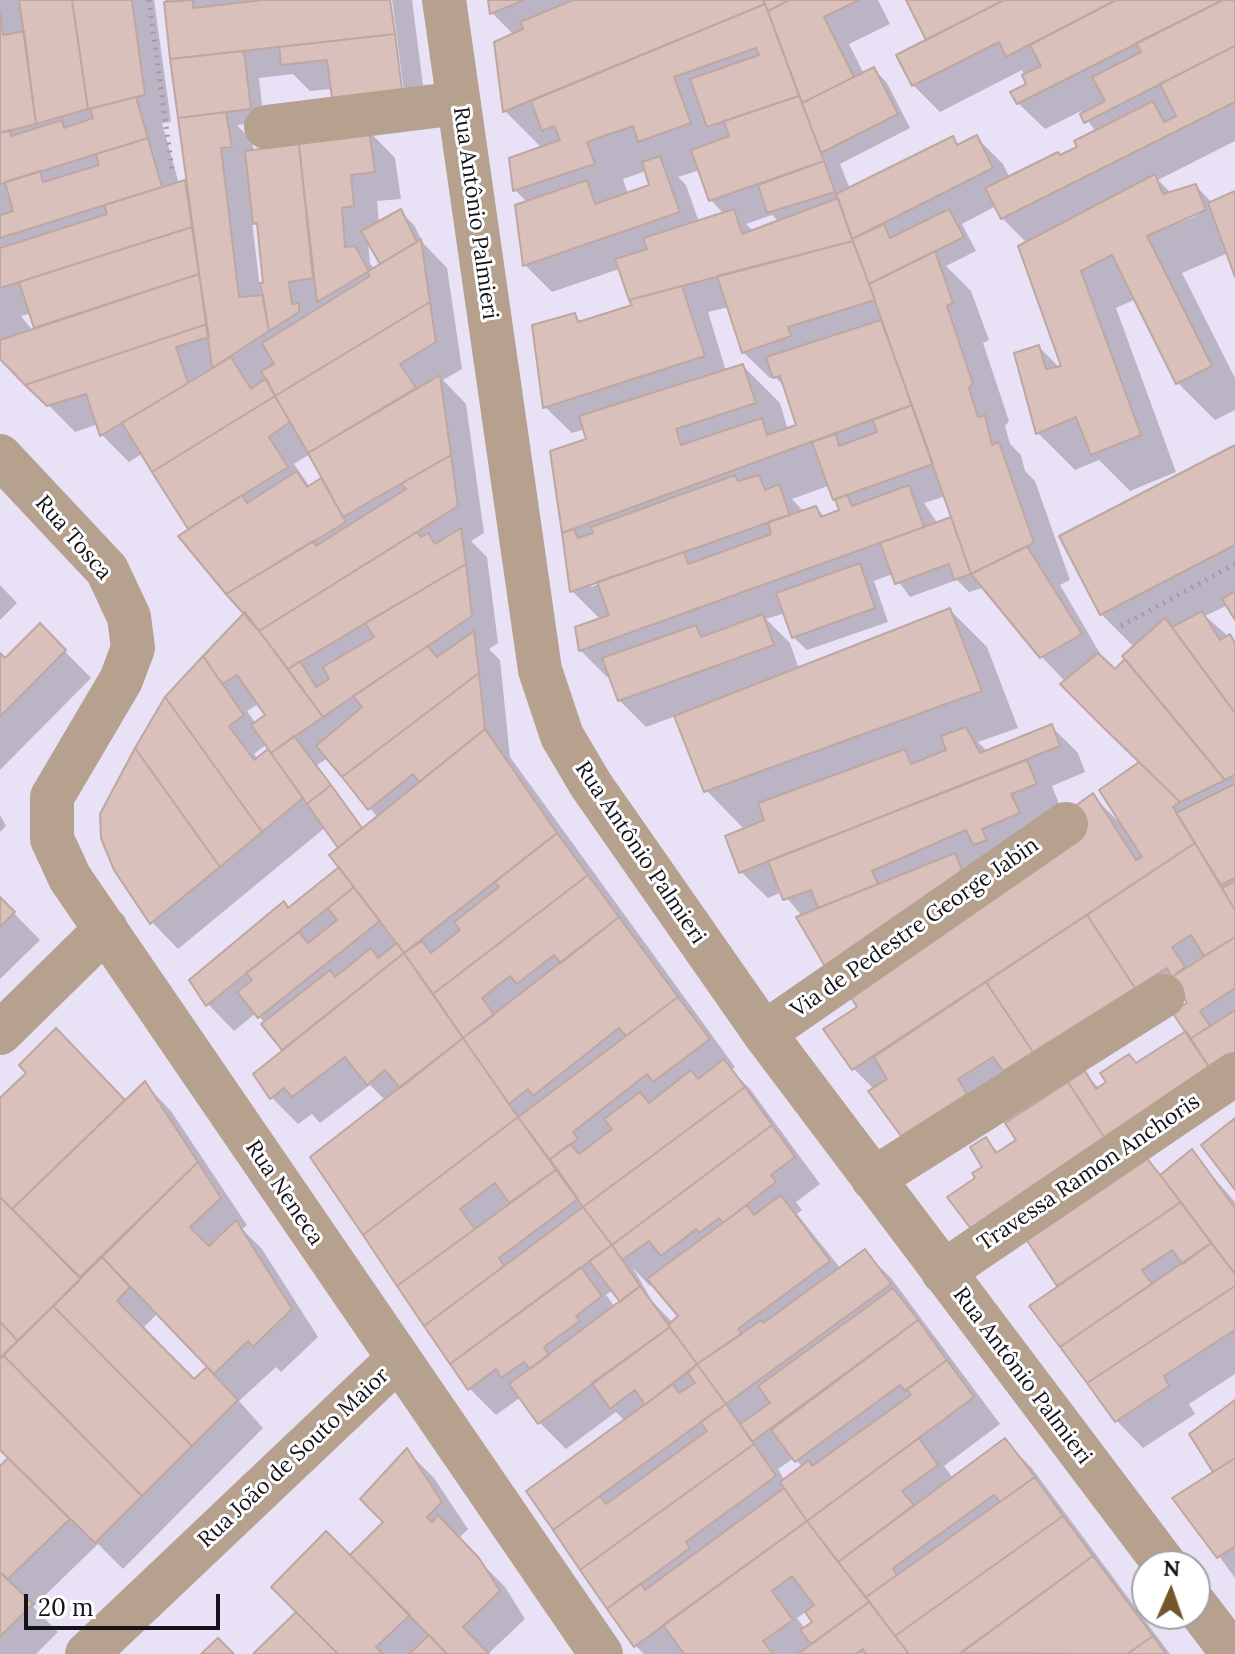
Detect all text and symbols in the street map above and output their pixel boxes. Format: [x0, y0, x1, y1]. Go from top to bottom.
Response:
street label: Rua Antônio Palmieri [447, 105, 503, 321]
street label: Rua Tosca [29, 490, 117, 586]
street label: Rua Antônio Palmieri [569, 757, 711, 949]
street label: Via de Pedestre George Jabin [786, 832, 1044, 1024]
street label: Travessa Ramon Anchoris [973, 1089, 1205, 1257]
street label: Rua Neneca [239, 1136, 329, 1250]
street label: Rua Antônio Palmieri [947, 1282, 1097, 1470]
street label: Rua João de Souto Maior [193, 1363, 395, 1553]
north arrow [1131, 1550, 1211, 1630]
text: N [1163, 1554, 1181, 1582]
scale bar [28, 1578, 224, 1628]
text: 20 m [38, 1592, 94, 1623]

